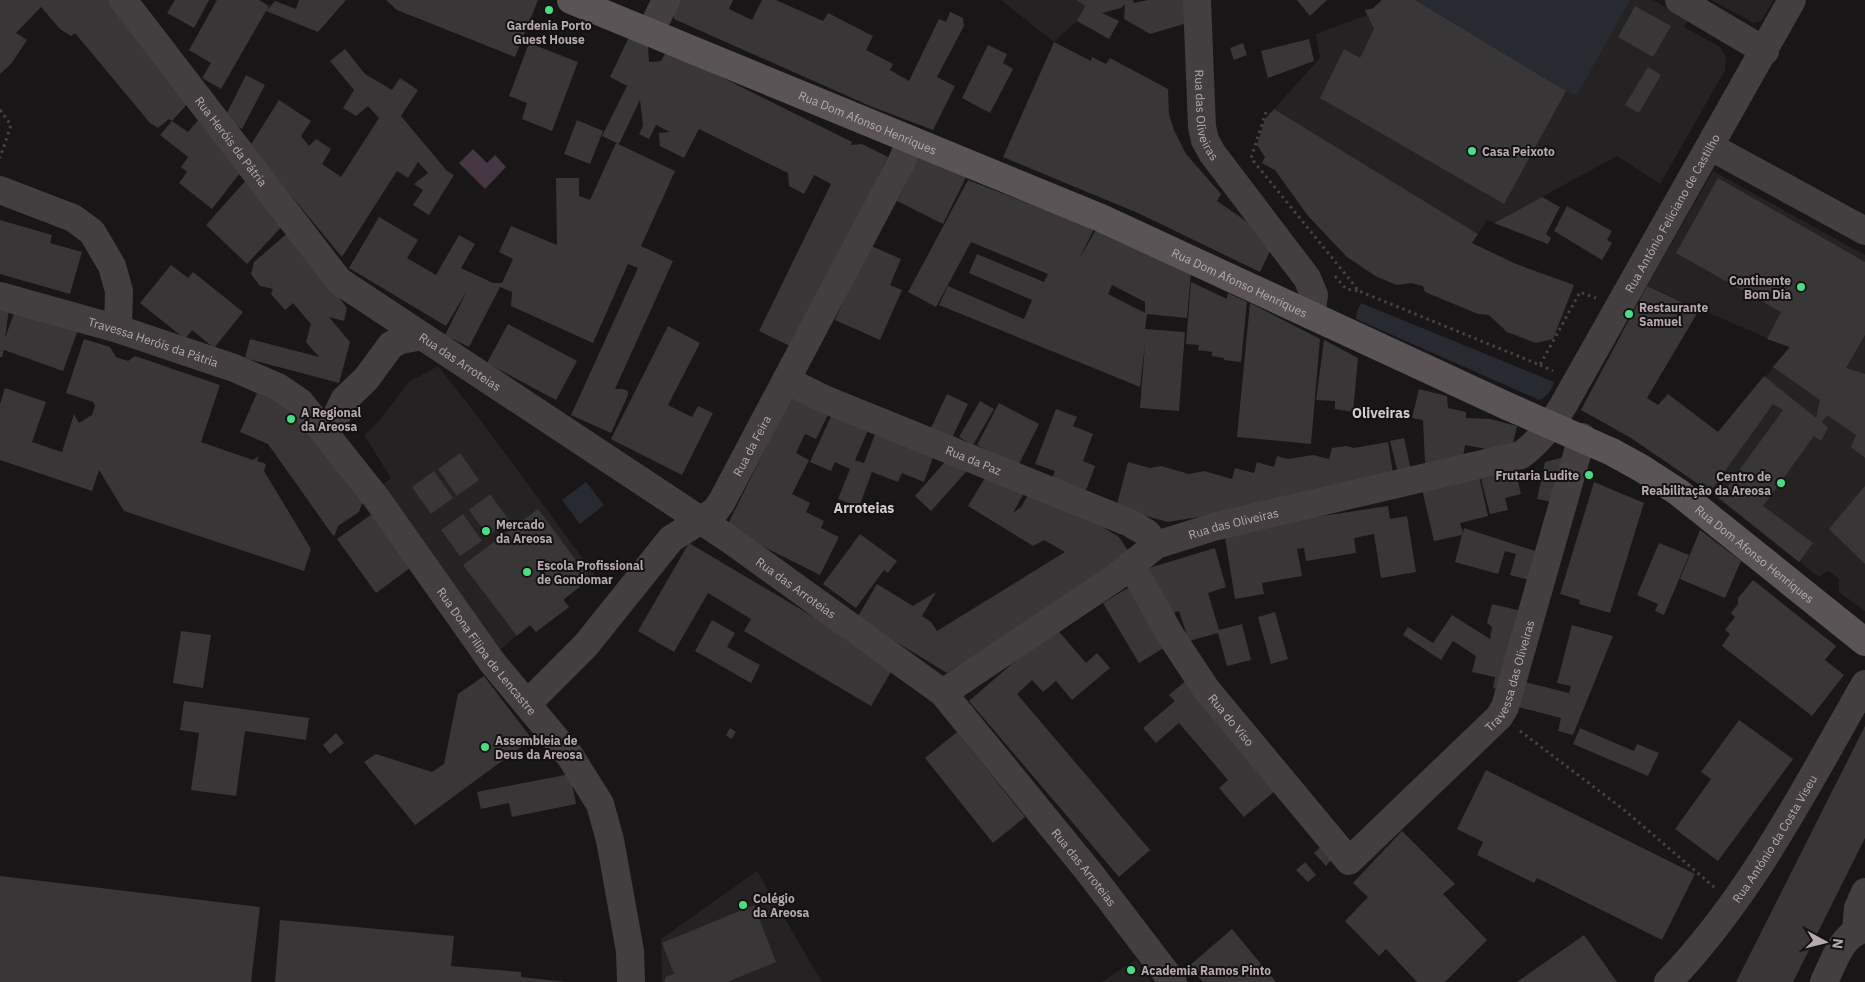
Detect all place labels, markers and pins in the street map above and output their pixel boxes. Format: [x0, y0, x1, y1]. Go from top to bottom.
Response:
marker: Gardenia Porto Guest House [543, 4, 555, 16]
place label: Gardenia Porto Guest House [506, 18, 592, 47]
place label: Casa Peixoto [1482, 144, 1555, 159]
marker: Casa Peixoto [1466, 145, 1478, 157]
place label: Continente Bom Dia [1729, 273, 1791, 302]
marker: Continente Bom Dia [1795, 281, 1807, 293]
place label: Restaurante Samuel [1639, 300, 1708, 329]
marker: Restaurante Samuel [1623, 308, 1635, 320]
place label: A Regional da Areosa [301, 405, 362, 434]
marker: A Regional da Areosa [285, 413, 297, 425]
place label: Frutaria Ludite [1496, 468, 1579, 483]
marker: Frutaria Ludite [1583, 469, 1595, 481]
place label: Centro de Reabilitação da Areosa [1641, 469, 1771, 498]
marker: Centro de Reabilitação da Areosa [1775, 477, 1787, 489]
place label: Mercado da Areosa [496, 517, 553, 546]
marker: Mercado da Areosa [480, 525, 492, 537]
place label: Escola Profissional de Gondomar [537, 558, 644, 587]
marker: Escola Profissional de Gondomar [521, 566, 533, 578]
place label: Assembleia de Deus da Areosa [495, 733, 583, 762]
marker: Assembleia de Deus da Areosa [479, 741, 491, 753]
place label: Colégio da Areosa [753, 891, 810, 920]
marker: Colégio da Areosa [737, 899, 749, 911]
place label: Academia Ramos Pinto [1141, 963, 1271, 978]
marker: Academia Ramos Pinto [1125, 964, 1137, 976]

